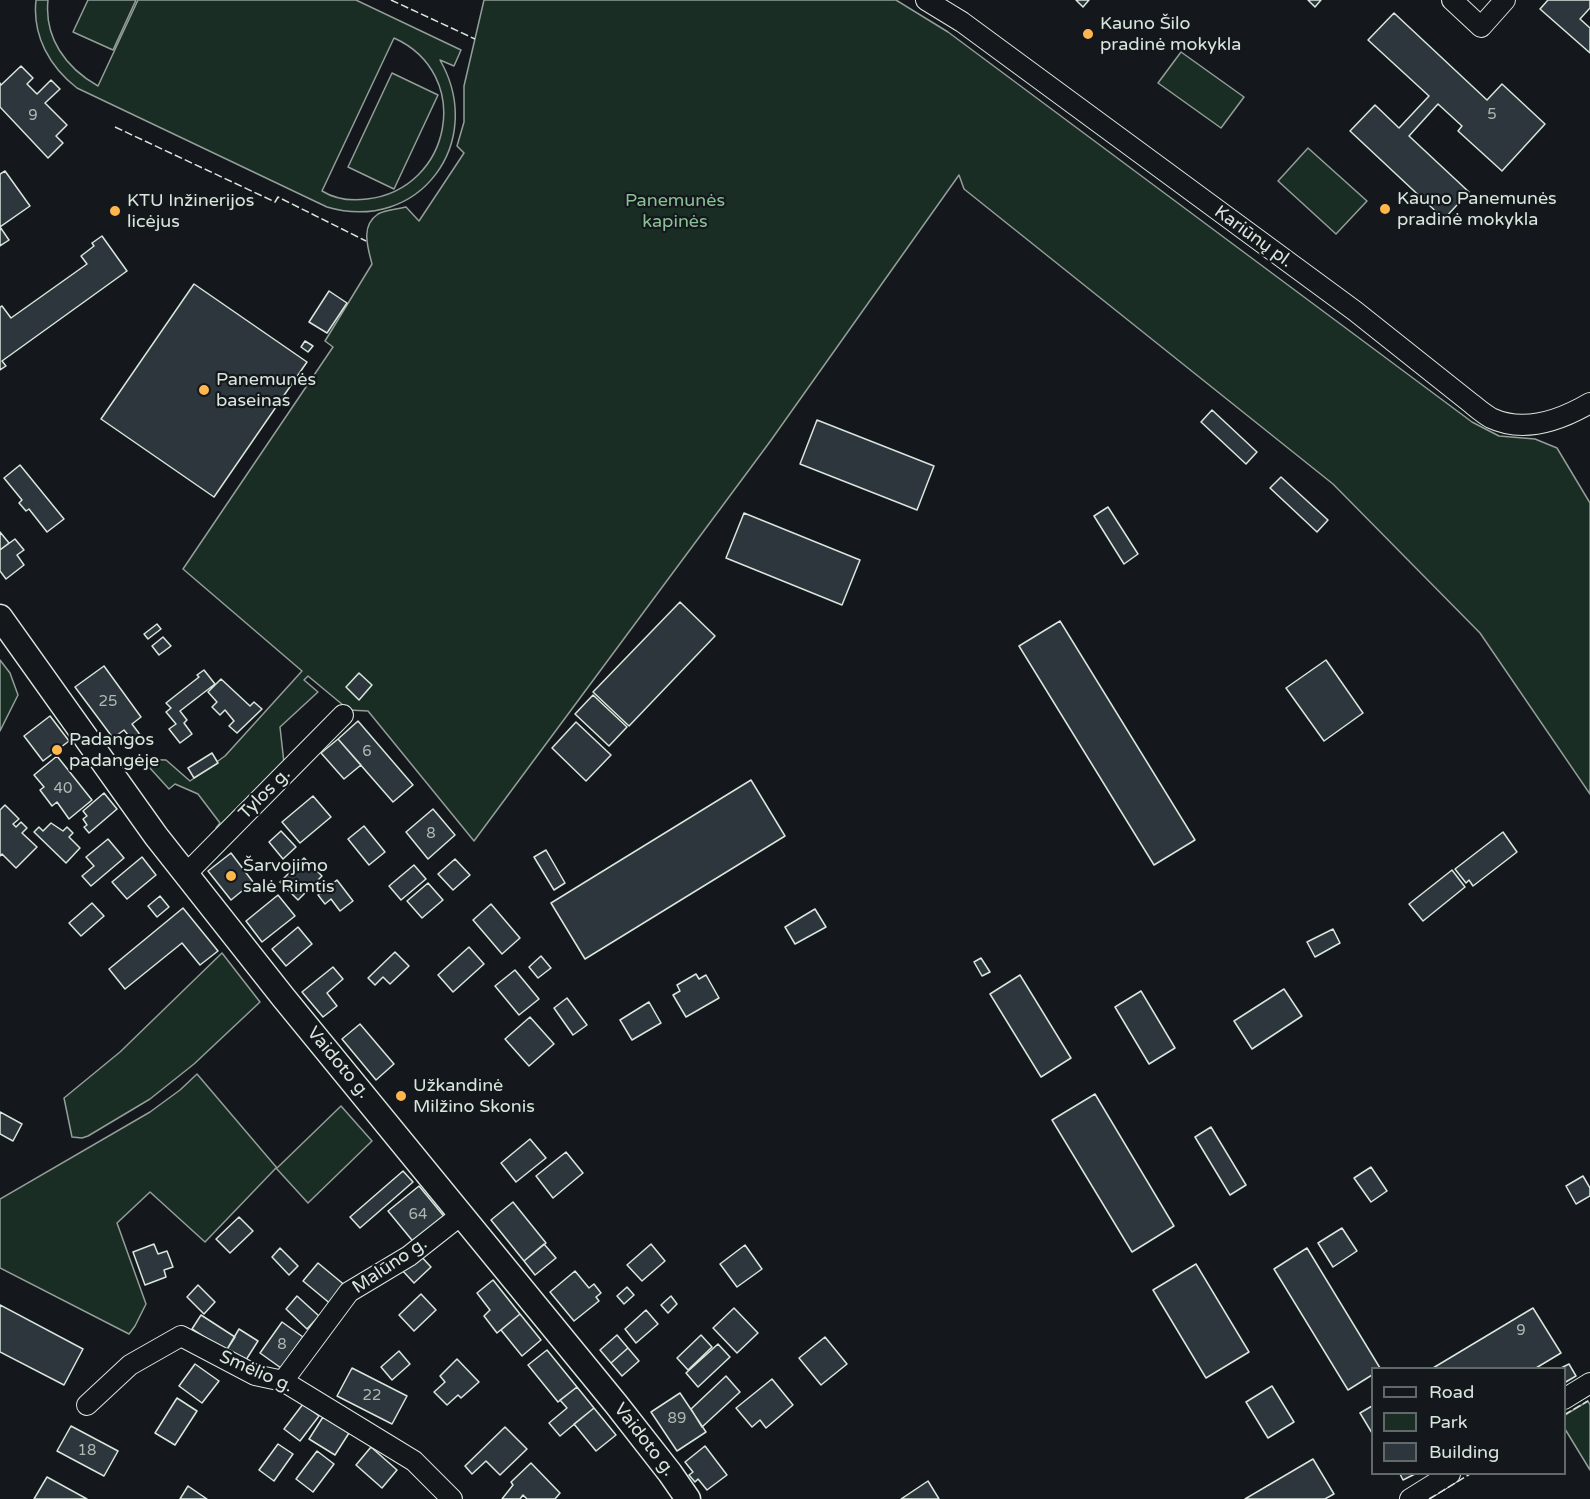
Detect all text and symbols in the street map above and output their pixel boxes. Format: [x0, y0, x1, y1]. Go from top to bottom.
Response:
place label: Kauno Šilo pradinė mokykla [1100, 13, 1241, 56]
marker: Kauno Šilo pradinė mokykla [1081, 27, 1095, 41]
house number: 5 [1487, 106, 1497, 124]
house number: 9 [28, 107, 38, 125]
place label: Kauno Panemunės pradinė mokykla [1397, 188, 1557, 230]
place label: KTU Inžinerijos licėjus [127, 190, 254, 232]
park label: Panemunės kapinės [625, 190, 725, 232]
street label: Kariūnų pl. [1210, 201, 1296, 273]
marker: Kauno Panemunės pradinė mokykla [1378, 202, 1392, 216]
marker: KTU Inžinerijos licėjus [108, 204, 122, 218]
place label: Panemunės baseinas [216, 369, 316, 412]
marker: Panemunės baseinas [197, 383, 211, 397]
house number: 25 [99, 693, 117, 711]
place label: Padangos padangėje [69, 729, 159, 771]
marker: Padangos padangėje [50, 743, 64, 757]
house number: 6 [362, 743, 372, 761]
street label: Tylos g. [235, 764, 295, 824]
house number: 40 [54, 780, 72, 798]
house number: 8 [426, 825, 436, 843]
place label: Šarvojimo salė Rimtis [243, 855, 335, 898]
marker: Šarvojimo salė Rimtis [224, 869, 238, 883]
street label: Vaidoto g. [302, 1023, 374, 1103]
place label: Užkandinė Milžino Skonis [413, 1075, 535, 1118]
marker: Užkandinė Milžino Skonis [394, 1089, 408, 1103]
house number: 64 [409, 1206, 427, 1224]
street label: Malūno g. [348, 1233, 432, 1299]
house number: 9 [1516, 1322, 1526, 1340]
house number: 8 [277, 1336, 287, 1354]
street label: Smėlio g. [216, 1346, 296, 1398]
legend [1371, 1367, 1566, 1475]
text: Road [1429, 1381, 1474, 1403]
house number: 22 [363, 1387, 381, 1405]
street label: Vaidoto g. [609, 1399, 679, 1481]
house number: 89 [668, 1410, 686, 1428]
text: Park [1429, 1411, 1467, 1433]
text: Building [1429, 1441, 1499, 1463]
house number: 18 [78, 1442, 96, 1460]

